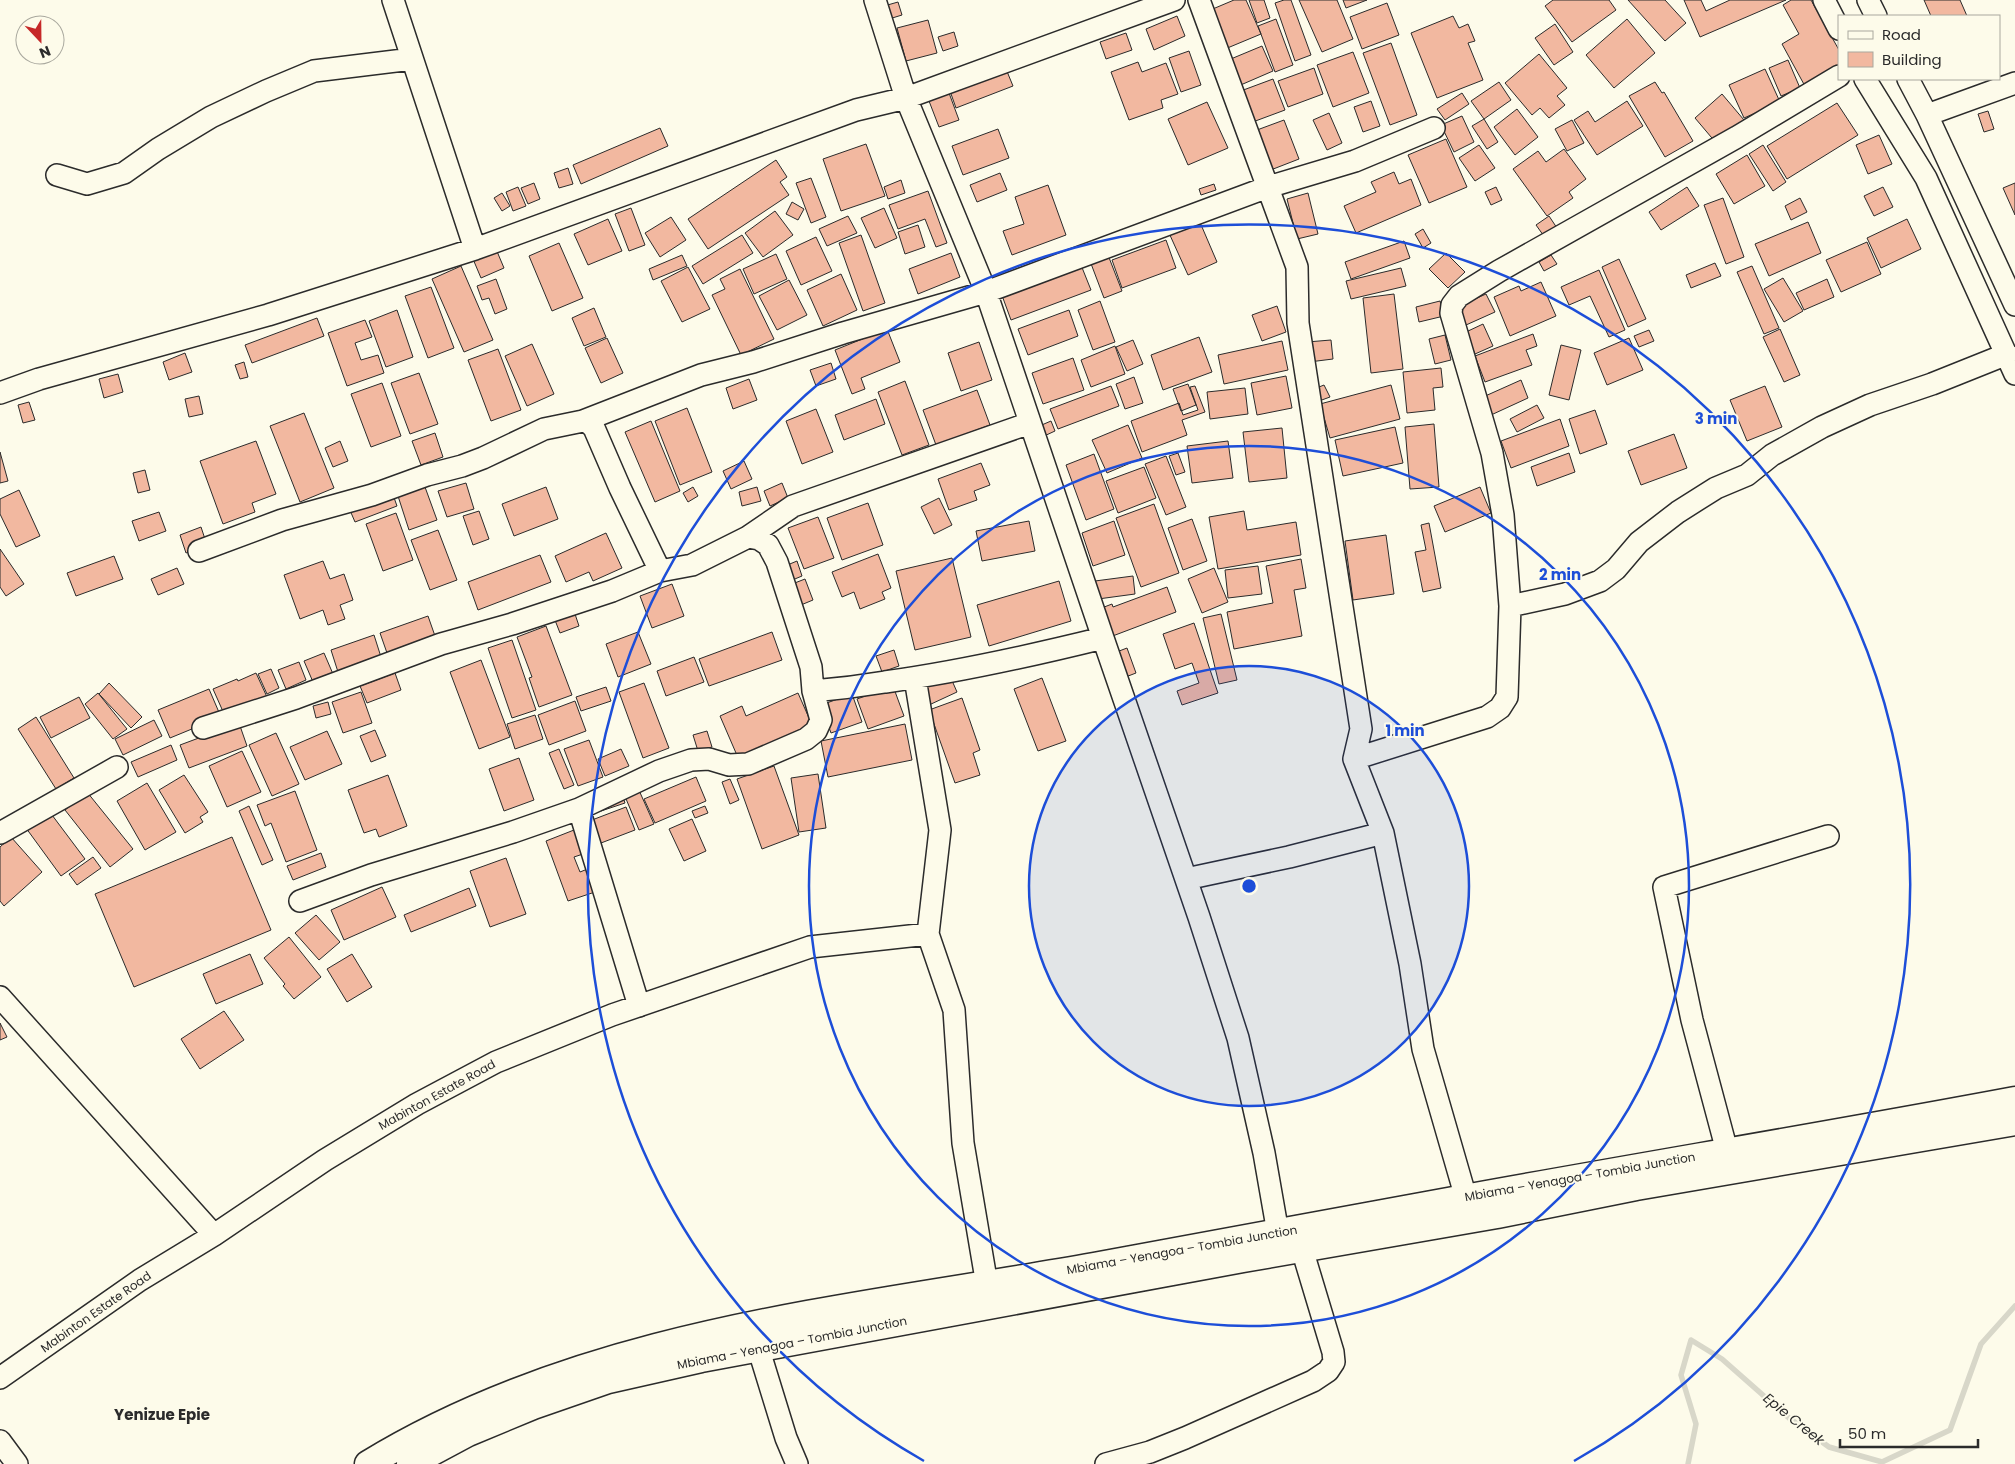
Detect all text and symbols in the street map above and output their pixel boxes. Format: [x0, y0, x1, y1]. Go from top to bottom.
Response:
north arrow [15, 15, 65, 65]
legend [1838, 15, 2000, 80]
text: Road [1882, 24, 1921, 45]
text: N [36, 41, 53, 63]
text: Building [1882, 49, 1942, 70]
text: 3 min [1695, 408, 1737, 429]
text: 2 min [1539, 564, 1581, 585]
text: 1 min [1385, 720, 1425, 741]
centre of rings [1240, 877, 1258, 895]
street label: Mabinton Estate Road [375, 1055, 498, 1134]
street label: Mbiama – Yenagoa – Tombia Junction [1463, 1148, 1697, 1205]
street label: Mbiama – Yenagoa – Tombia Junction [1065, 1221, 1299, 1278]
street label: Mabinton Estate Road [37, 1267, 154, 1356]
street label: Mbiama – Yenagoa – Tombia Junction [676, 1312, 908, 1373]
water label: Epie Creek [1759, 1388, 1829, 1450]
district label: Yenizue Epie [114, 1404, 210, 1425]
scale bar [1840, 1416, 1978, 1448]
text: 50 m [1848, 1423, 1886, 1444]

